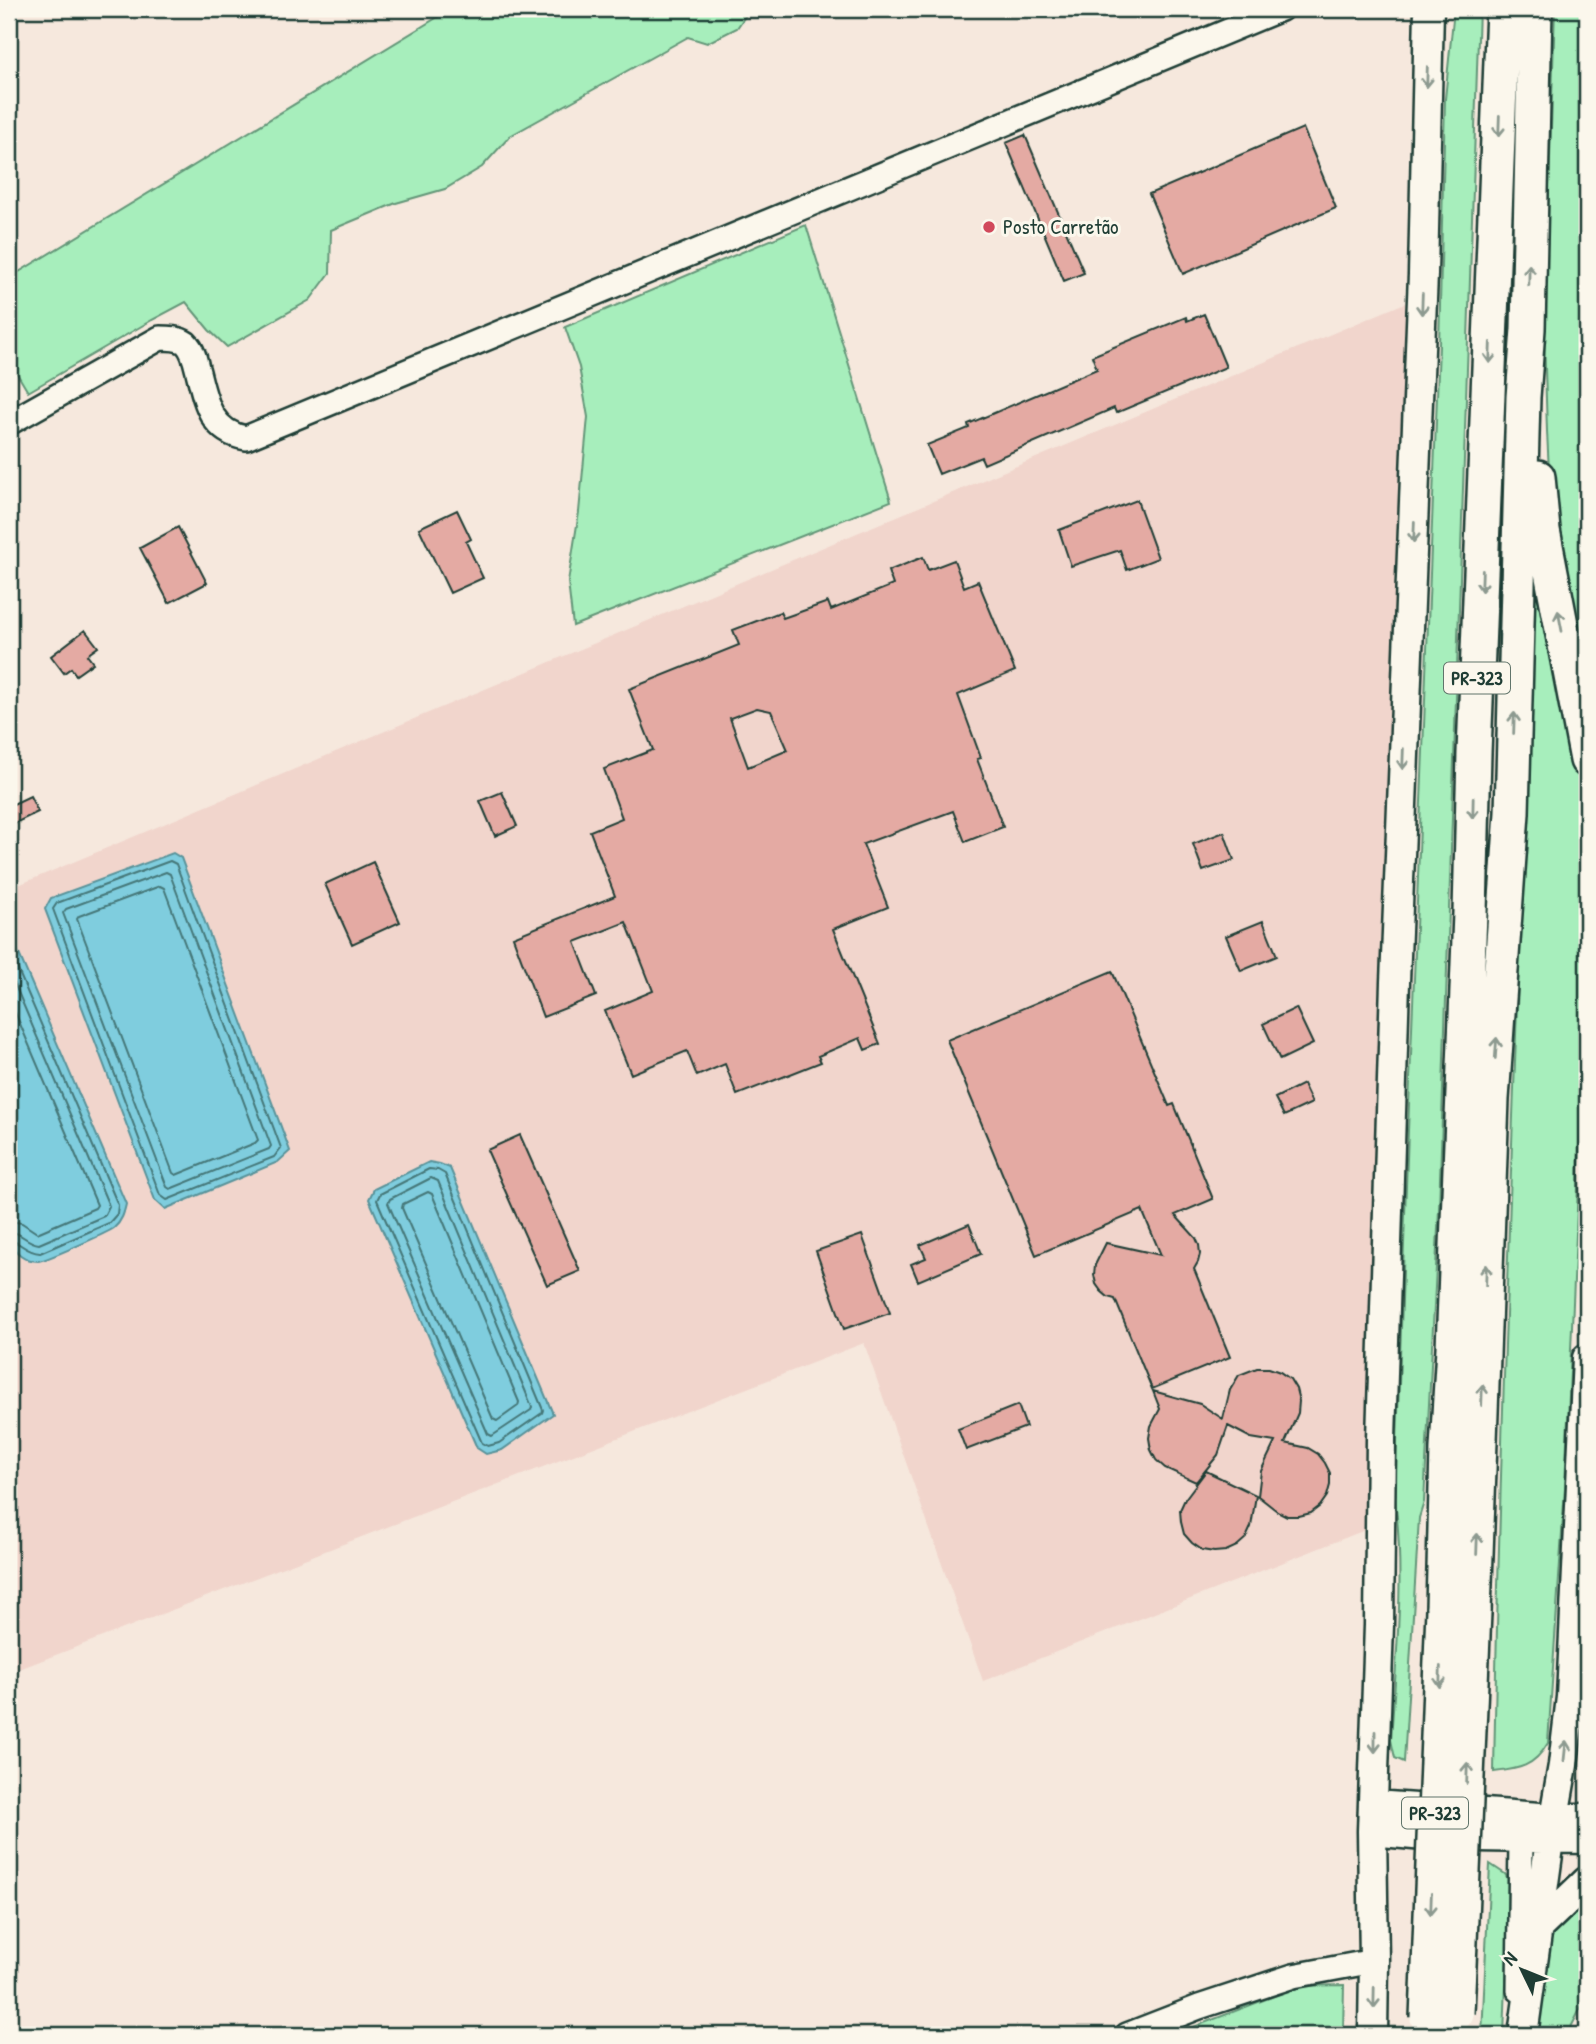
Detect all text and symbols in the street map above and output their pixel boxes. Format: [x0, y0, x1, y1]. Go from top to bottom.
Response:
one-way arrow [1420, 65, 1434, 88]
one-way arrow [1492, 114, 1505, 137]
place label: Posto Carretão [1003, 212, 1118, 241]
marker: Posto Carretão [981, 219, 997, 235]
one-way arrow [1523, 264, 1536, 287]
one-way arrow [1415, 293, 1428, 316]
one-way arrow [1484, 342, 1497, 365]
one-way arrow [1407, 520, 1420, 543]
one-way arrow [1475, 569, 1488, 592]
one-way arrow [1553, 610, 1567, 633]
road number: PR-323 [1444, 663, 1510, 694]
one-way arrow [1508, 712, 1521, 735]
one-way arrow [1397, 747, 1410, 770]
one-way arrow [1466, 796, 1479, 819]
one-way arrow [1490, 1037, 1503, 1060]
one-way arrow [1480, 1264, 1493, 1287]
one-way arrow [1476, 1384, 1489, 1407]
one-way arrow [1470, 1533, 1483, 1556]
one-way arrow [1433, 1665, 1446, 1688]
one-way arrow [1368, 1731, 1382, 1754]
one-way arrow [1559, 1740, 1572, 1763]
one-way arrow [1461, 1762, 1474, 1785]
road number: PR-323 [1402, 1798, 1468, 1828]
one-way arrow [1425, 1892, 1438, 1915]
north arrow [1488, 1936, 1558, 2006]
text: N [1497, 1946, 1523, 1971]
one-way arrow [1367, 1986, 1381, 2009]

